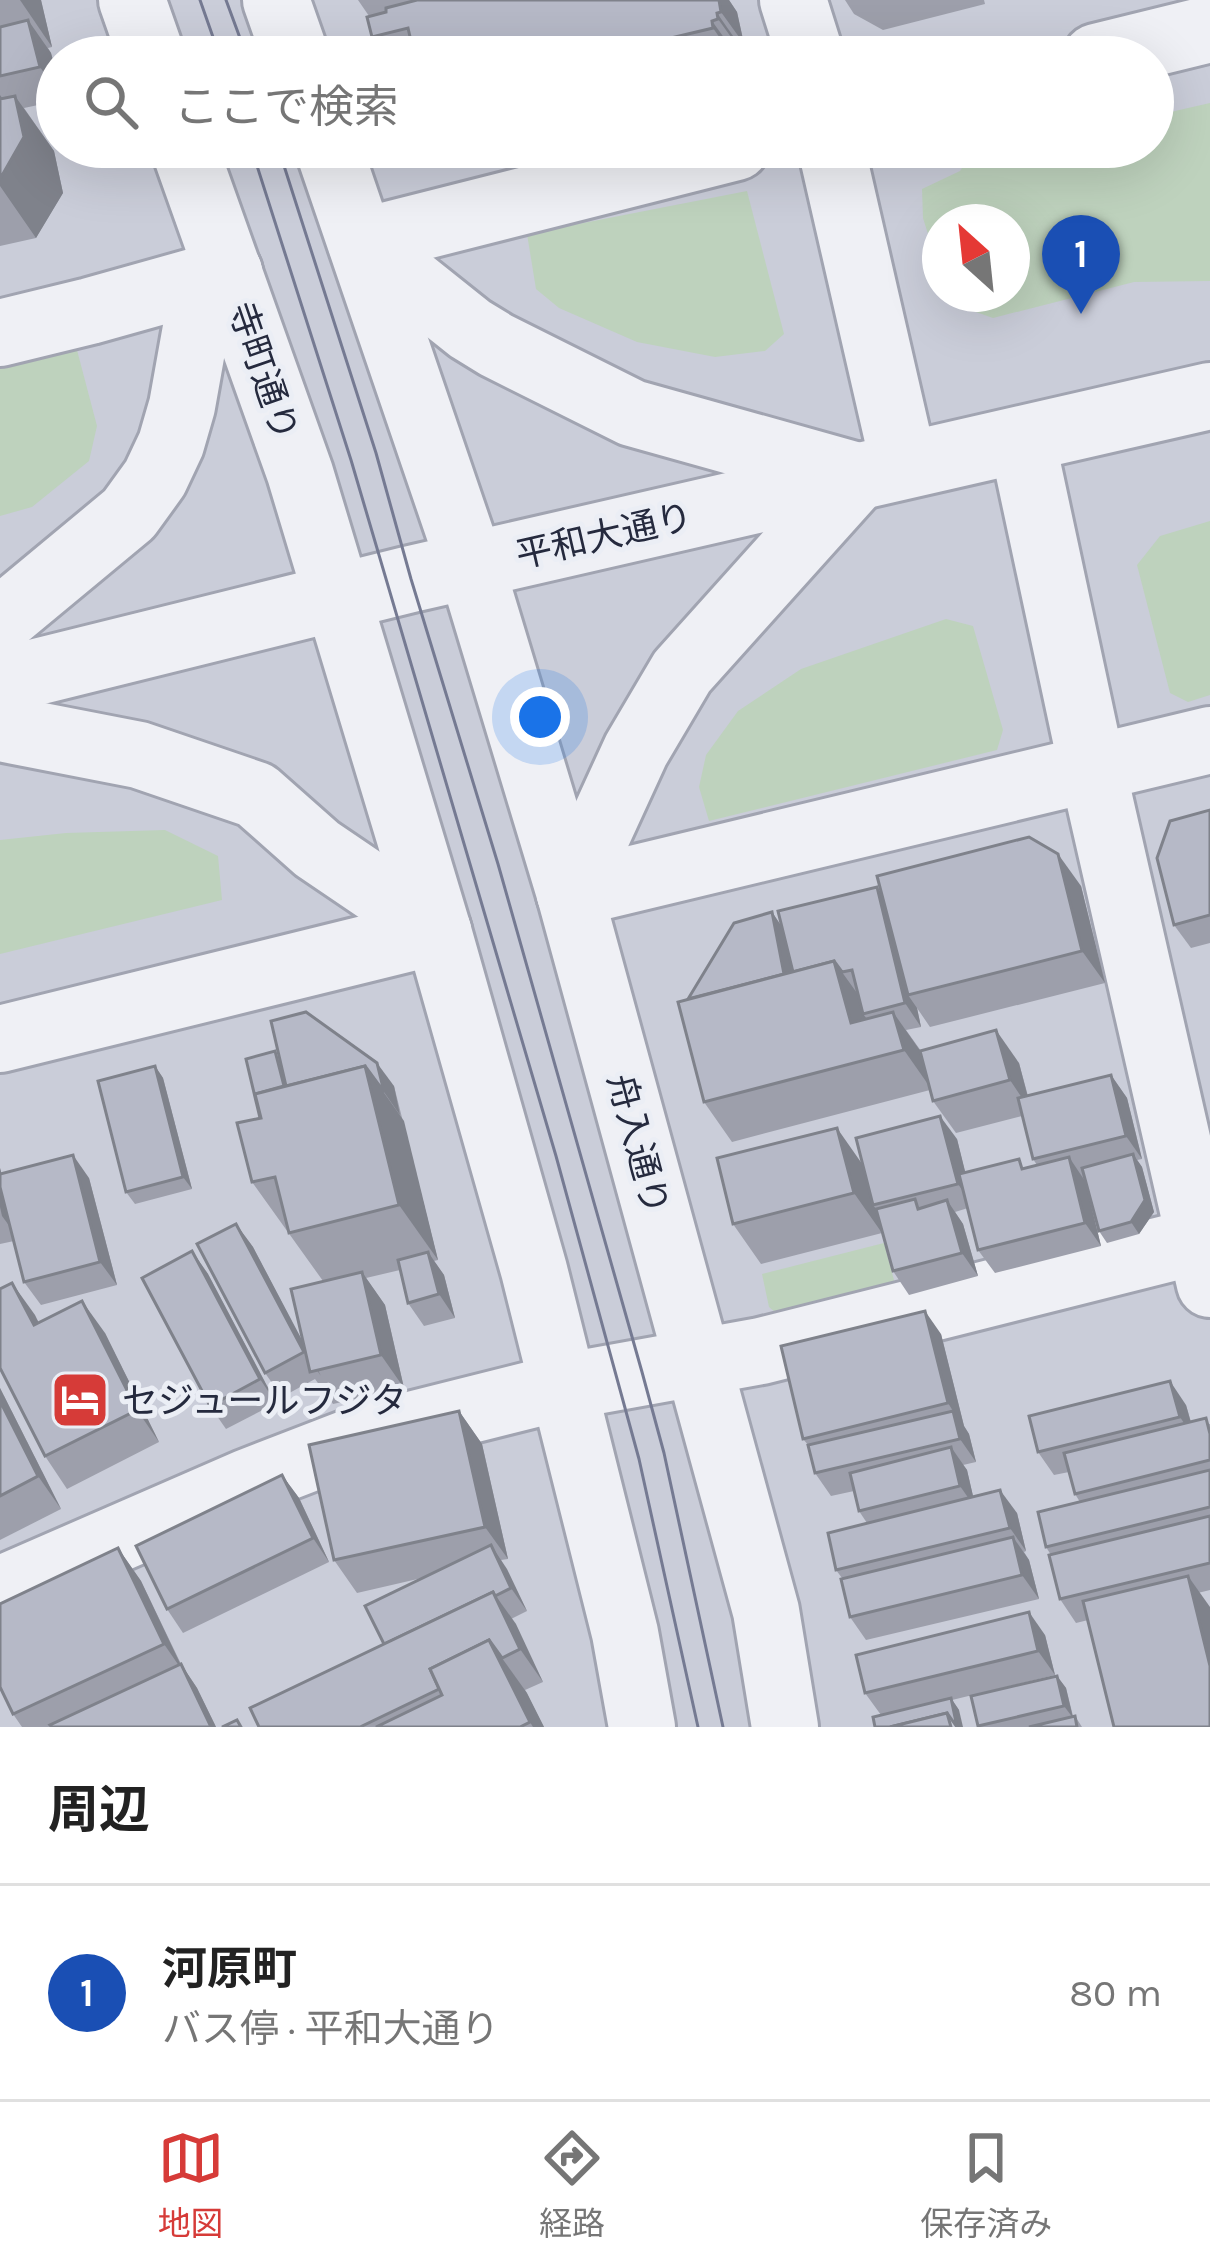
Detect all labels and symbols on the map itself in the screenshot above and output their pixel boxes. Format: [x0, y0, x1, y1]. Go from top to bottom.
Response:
north arrow [922, 204, 1030, 312]
pin: 1 [1042, 215, 1120, 314]
street label: 寺町通り [220, 296, 306, 446]
street label: 平和大通り [512, 495, 697, 577]
your location [510, 687, 570, 747]
street label: 舟入通り [599, 1069, 677, 1219]
hotel icon: セジュールフジタ [49, 1369, 111, 1431]
place label: セジュールフジタ [122, 1380, 407, 1422]

